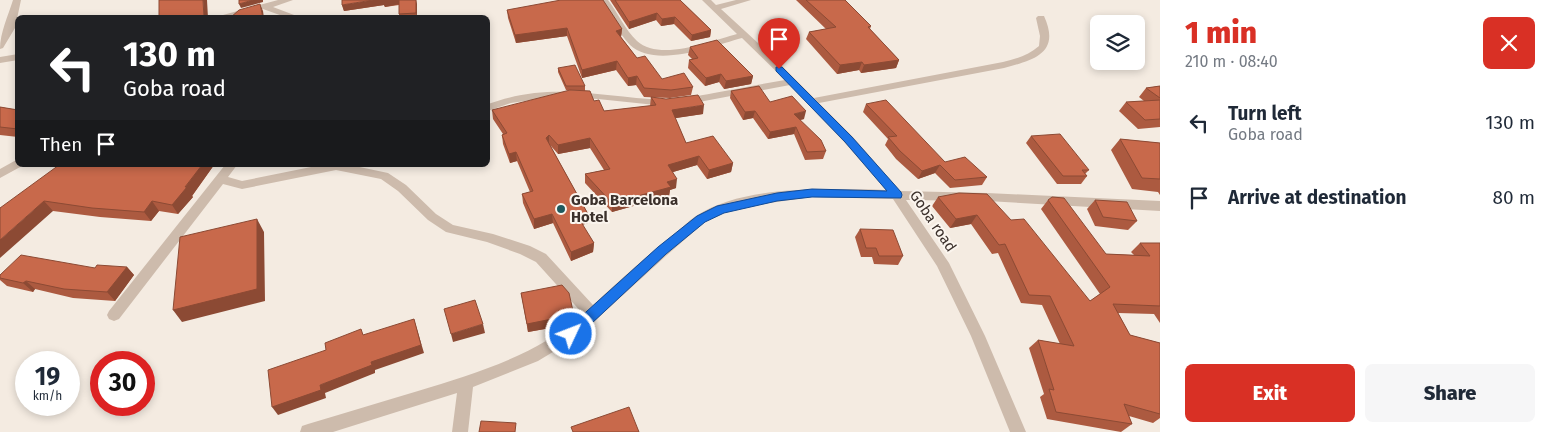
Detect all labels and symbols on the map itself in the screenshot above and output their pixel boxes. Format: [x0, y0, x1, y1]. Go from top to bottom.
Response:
pin [758, 18, 800, 69]
street label: Goba road [906, 187, 960, 255]
place label: Goba Barcelona Hotel [571, 191, 678, 226]
marker: Goba Barcelona Hotel [555, 203, 567, 215]
position arrow [544, 307, 596, 359]
speed limit sign: 30 [90, 351, 155, 416]

